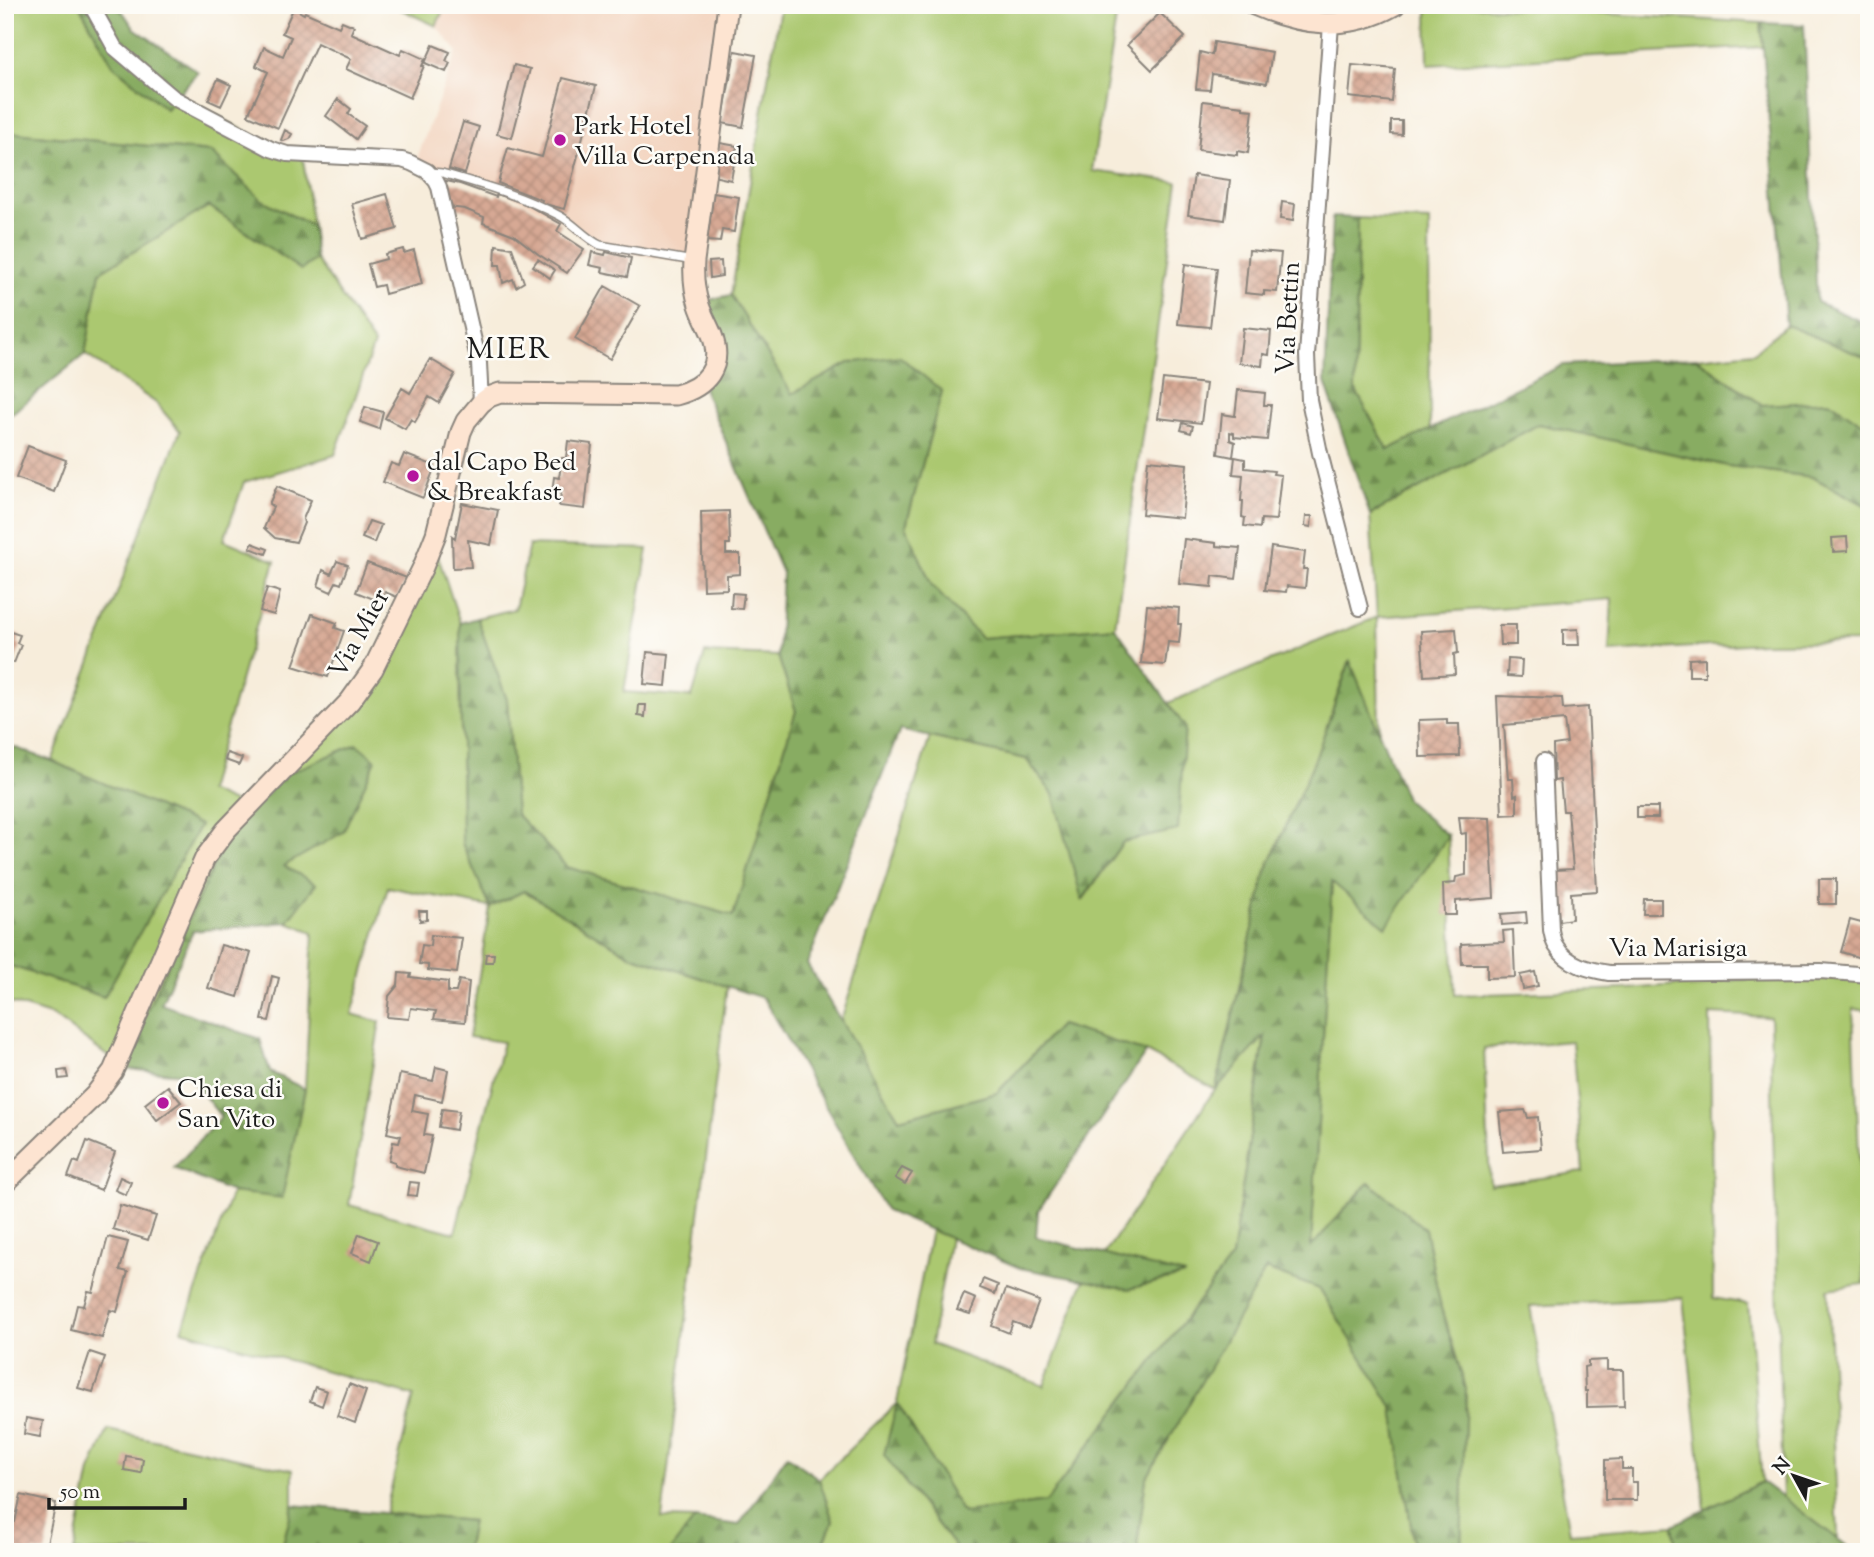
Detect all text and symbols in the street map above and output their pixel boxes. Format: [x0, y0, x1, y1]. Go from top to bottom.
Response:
place label: Park Hotel Villa Carpenada [574, 109, 755, 176]
marker: Park Hotel Villa Carpenada [552, 132, 568, 148]
street label: Via Bettin [1268, 261, 1311, 376]
district label: MIER [466, 329, 552, 372]
place label: dal Capo Bed & Breakfast [427, 445, 576, 512]
marker: dal Capo Bed & Breakfast [405, 468, 421, 484]
street label: Via Mier [320, 582, 400, 686]
street label: Via Marisiga [1608, 931, 1748, 968]
place label: Chiesa di San Vito [177, 1072, 282, 1139]
marker: Chiesa di San Vito [155, 1095, 171, 1111]
north arrow [1758, 1442, 1828, 1512]
text: N [1768, 1452, 1798, 1481]
scale bar [49, 1466, 186, 1510]
text: 50 m [59, 1478, 100, 1508]

